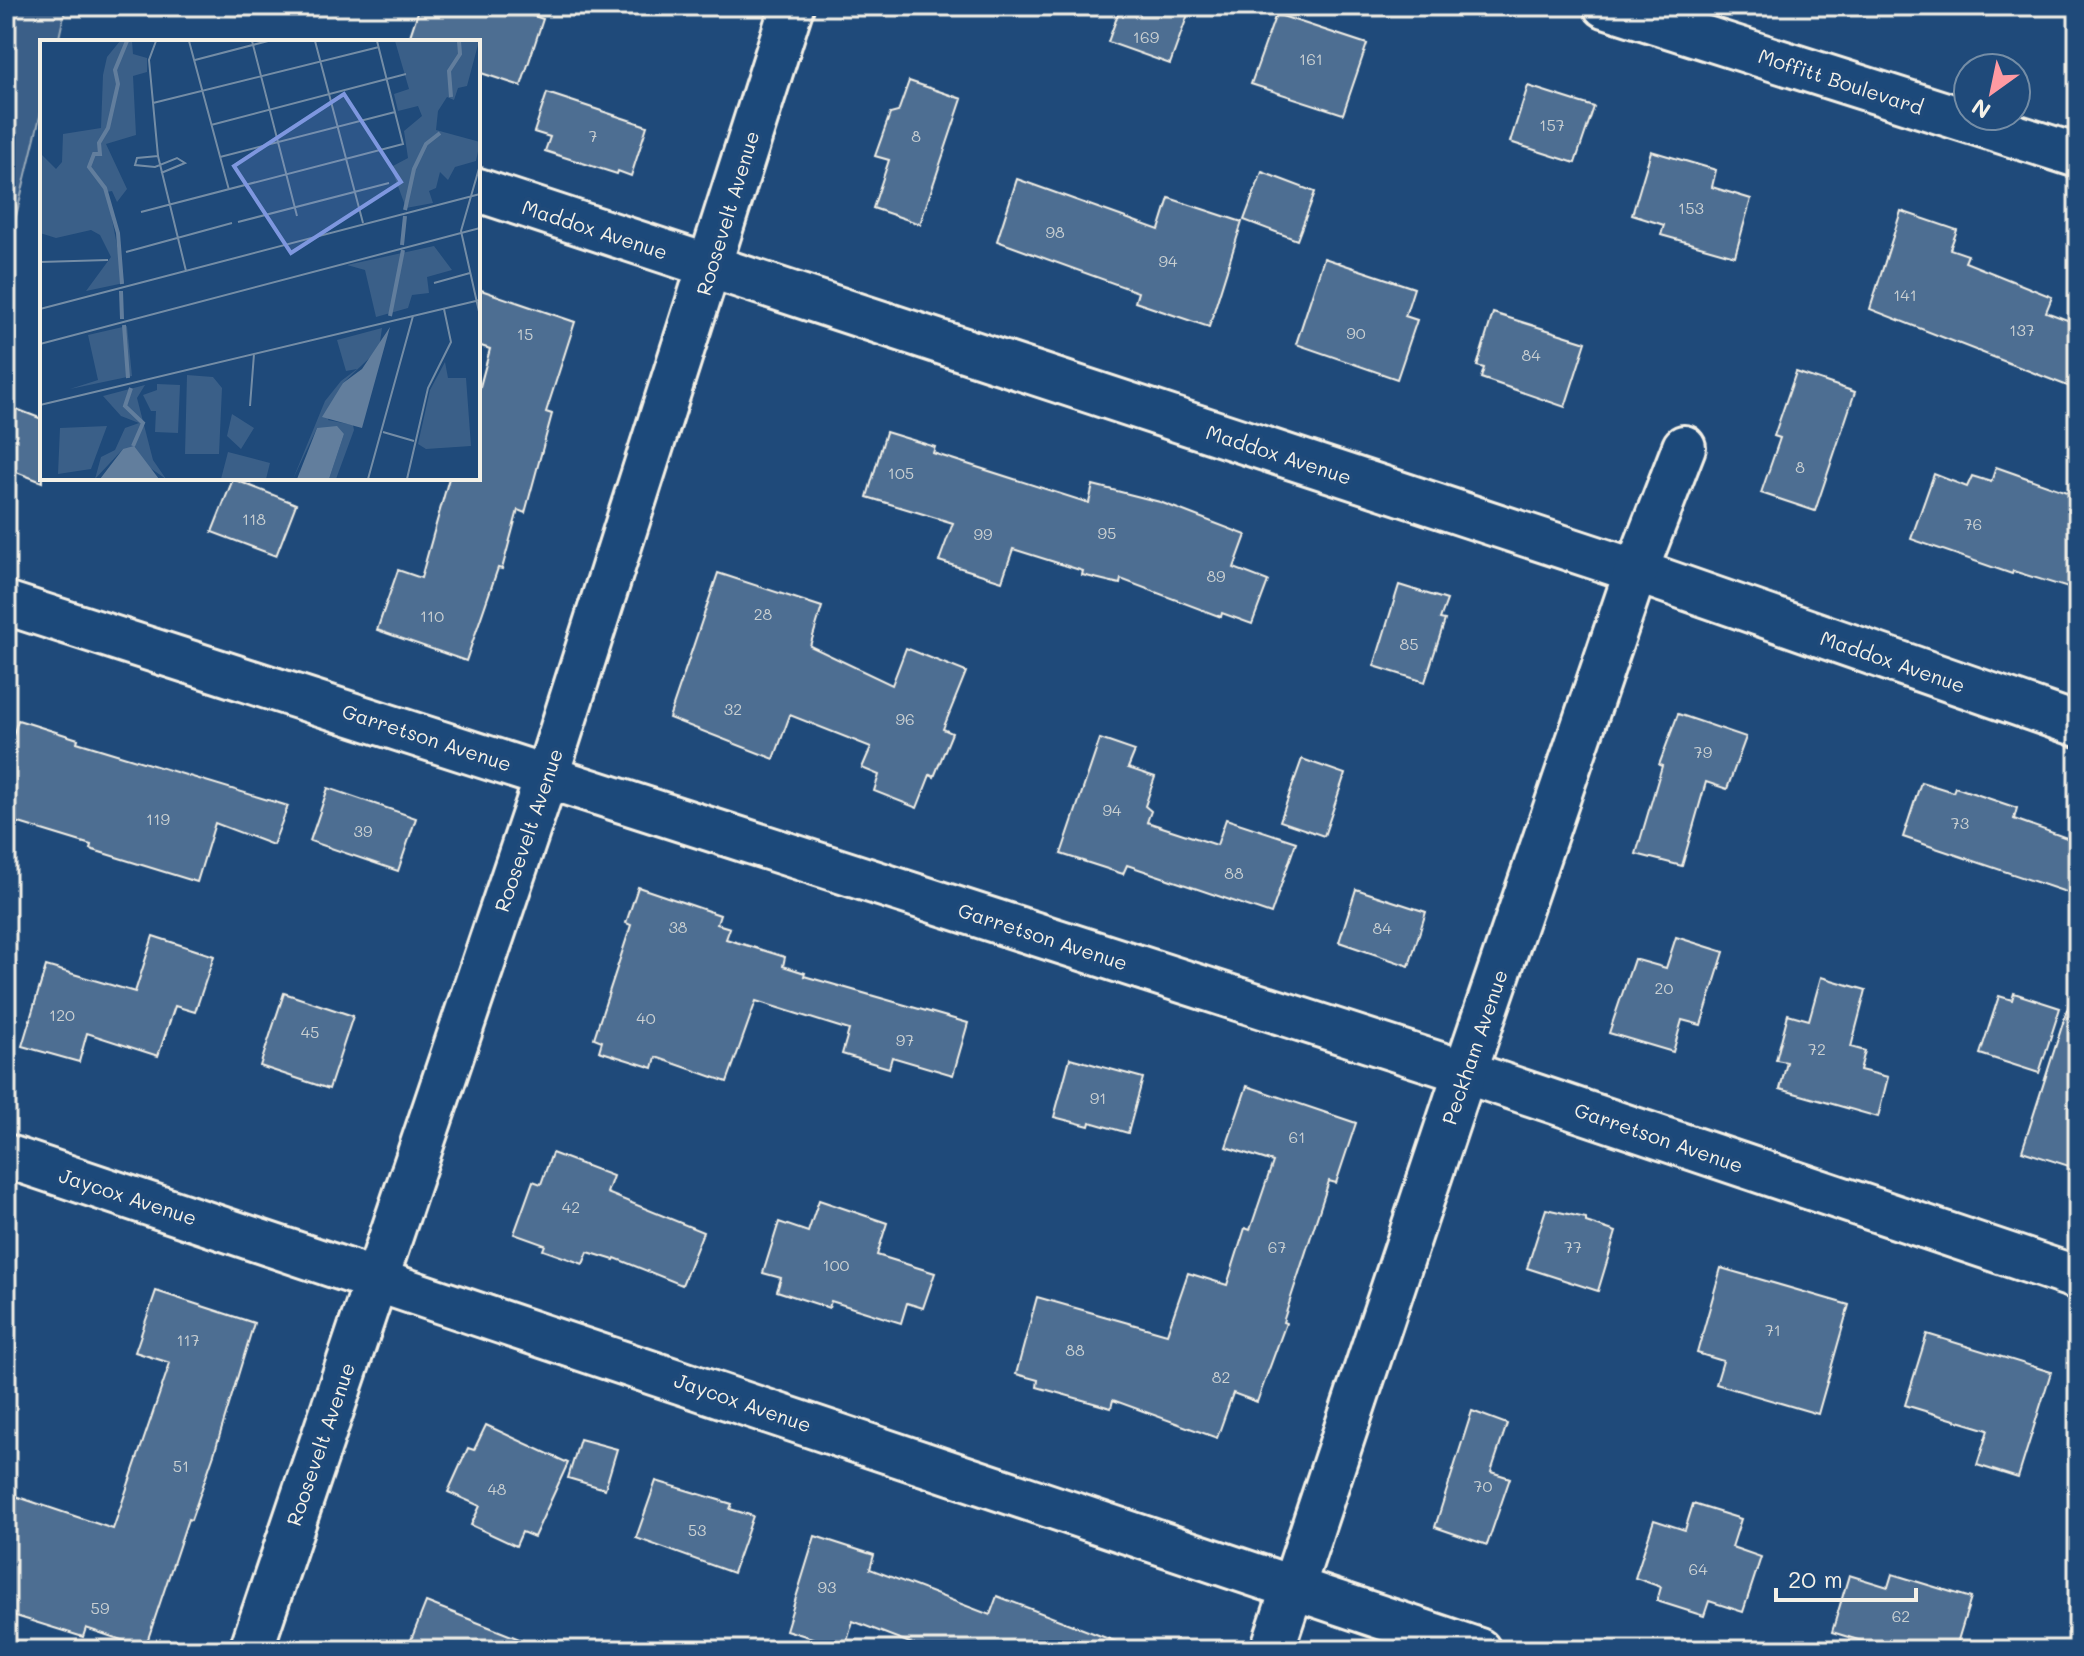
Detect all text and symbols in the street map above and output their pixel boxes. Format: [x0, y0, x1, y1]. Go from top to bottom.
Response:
house number: 169 [1133, 26, 1159, 47]
inset map [40, 40, 480, 480]
street label: Moffitt Boulevard [1755, 42, 1927, 120]
house number: 161 [1299, 48, 1323, 69]
north arrow [1952, 52, 2032, 132]
text: N [1966, 92, 1996, 126]
house number: 157 [1539, 114, 1565, 135]
house number: 7 [589, 125, 598, 146]
house number: 8 [911, 125, 921, 146]
street label: Roosevelt Avenue [690, 127, 764, 299]
street label: Maddox Avenue [519, 193, 671, 265]
house number: 153 [1678, 197, 1704, 218]
house number: 98 [1045, 221, 1065, 242]
house number: 94 [1159, 250, 1178, 271]
house number: 141 [1893, 284, 1917, 305]
house number: 137 [2009, 319, 2035, 340]
house number: 90 [1346, 322, 1366, 343]
house number: 15 [517, 323, 533, 344]
house number: 84 [1521, 344, 1541, 365]
street label: Maddox Avenue [1203, 418, 1355, 490]
house number: 8 [1795, 456, 1805, 477]
house number: 105 [888, 462, 914, 483]
house number: 118 [242, 508, 266, 529]
house number: 76 [1964, 513, 1982, 534]
house number: 95 [1098, 522, 1116, 543]
house number: 99 [974, 523, 992, 544]
house number: 89 [1206, 565, 1226, 586]
house number: 28 [754, 603, 773, 624]
house number: 110 [420, 605, 444, 626]
street label: Maddox Avenue [1817, 624, 1969, 698]
house number: 85 [1399, 633, 1419, 654]
street label: Garretson Avenue [339, 697, 515, 777]
house number: 32 [724, 698, 742, 719]
house number: 96 [895, 708, 915, 729]
house number: 79 [1694, 741, 1712, 762]
street label: Roosevelt Avenue [488, 745, 568, 915]
house number: 94 [1103, 799, 1122, 820]
house number: 119 [146, 808, 170, 829]
house number: 73 [1951, 812, 1969, 833]
house number: 39 [354, 820, 372, 841]
house number: 88 [1224, 862, 1244, 883]
street label: Garretson Avenue [955, 896, 1131, 976]
house number: 38 [668, 916, 688, 937]
house number: 84 [1372, 917, 1392, 938]
street label: Peckham Avenue [1435, 966, 1513, 1128]
house number: 20 [1655, 977, 1674, 998]
house number: 120 [49, 1004, 75, 1025]
house number: 40 [636, 1007, 656, 1028]
house number: 45 [301, 1021, 319, 1042]
house number: 97 [896, 1029, 914, 1050]
house number: 72 [1808, 1038, 1826, 1059]
house number: 91 [1090, 1087, 1106, 1108]
street label: Garretson Avenue [1571, 1096, 1747, 1178]
house number: 61 [1289, 1126, 1305, 1147]
street label: Jaycox Avenue [56, 1161, 200, 1231]
house number: 42 [562, 1196, 580, 1217]
house number: 67 [1268, 1236, 1286, 1257]
house number: 77 [1564, 1236, 1582, 1257]
house number: 100 [823, 1254, 850, 1275]
house number: 71 [1765, 1319, 1781, 1340]
house number: 117 [176, 1329, 200, 1350]
house number: 88 [1065, 1339, 1085, 1360]
street label: Roosevelt Avenue [280, 1359, 360, 1529]
street label: Jaycox Avenue [671, 1366, 815, 1438]
house number: 82 [1212, 1366, 1230, 1387]
house number: 51 [173, 1455, 189, 1476]
house number: 70 [1474, 1475, 1493, 1496]
house number: 48 [487, 1478, 507, 1499]
house number: 53 [688, 1519, 706, 1540]
scale bar [1776, 1552, 1916, 1602]
house number: 64 [1688, 1558, 1708, 1579]
text: 20 m [1788, 1563, 1843, 1594]
house number: 93 [818, 1576, 836, 1597]
house number: 59 [91, 1597, 109, 1618]
house number: 62 [1892, 1605, 1910, 1626]

